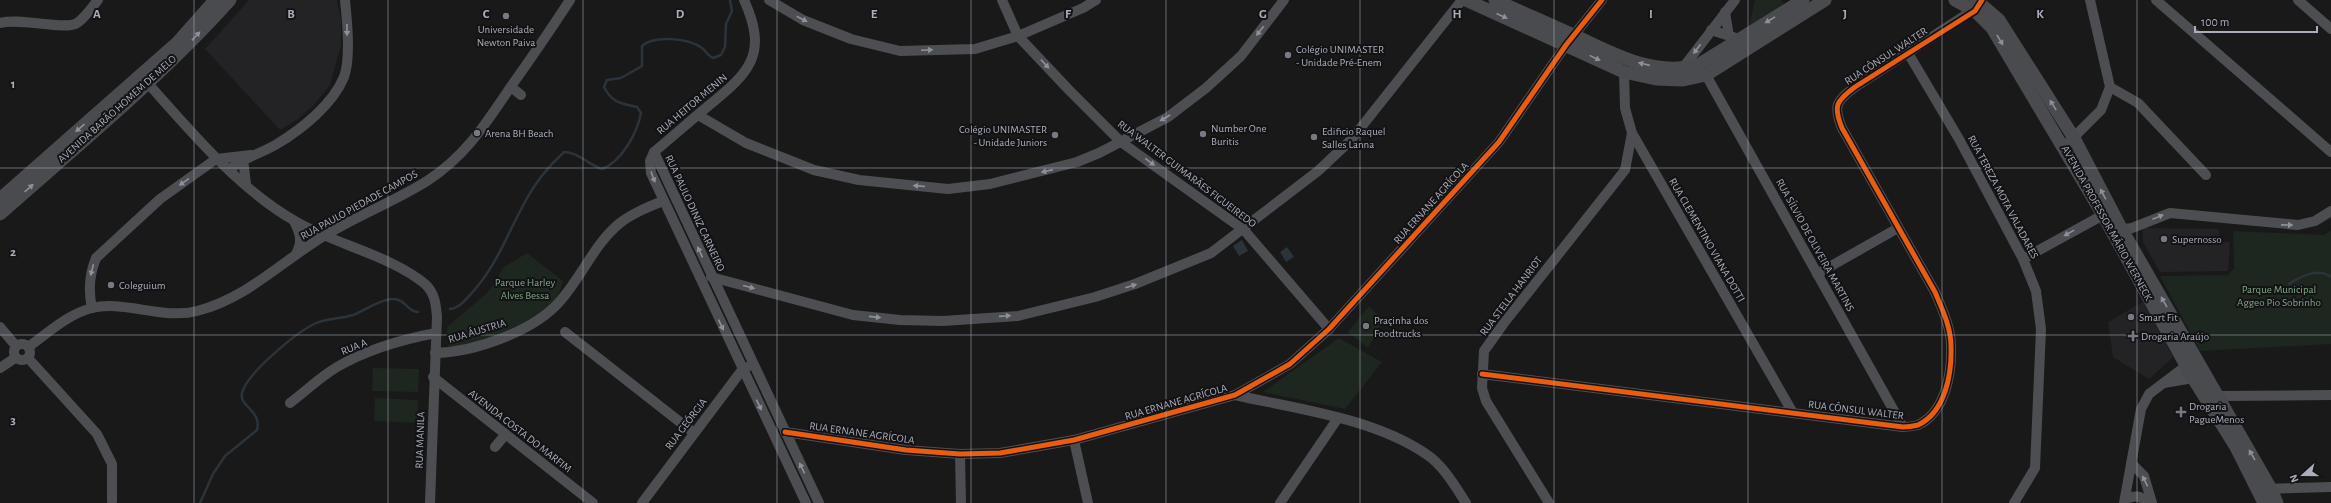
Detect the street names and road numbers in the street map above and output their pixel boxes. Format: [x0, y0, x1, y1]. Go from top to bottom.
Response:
street label: RUA CÔNSUL WALTER [1842, 24, 1929, 87]
street label: AVENIDA BARÃO HOMEM DE MELO [56, 53, 178, 165]
street label: RUA HEITOR MENIN [655, 71, 729, 137]
street label: RUA WALTER GUIMARÃES FIGUEIREDO [1116, 118, 1258, 230]
street label: RUA TEREZA MOTA VALADARES [1966, 133, 2040, 261]
street label: AVENIDA PROFESSOR MÁRIO WERNECK [2060, 143, 2156, 303]
street label: RUA PAULO DINIZ CARNEIRO [663, 153, 727, 273]
street label: RUA ERNANE AGRÍCOLA [1391, 159, 1471, 246]
street label: RUA PAULO PIEDADE CAMPOS [299, 168, 419, 242]
street label: RUA CLEMENTINO VIANA DOTTI [1667, 176, 1747, 304]
street label: RUA SÍLVIO DE OLIVEIRA MARTINS [1774, 176, 1857, 313]
street label: RUA STELLA HANRIOT [1478, 254, 1545, 338]
street label: RUA ÁUSTRIA [447, 316, 508, 345]
street label: RUA A [339, 337, 369, 357]
street label: RUA ERNANE AGRÍCOLA [1123, 381, 1229, 422]
street label: AVENIDA COSTA DO MARFIM [466, 387, 574, 475]
street label: RUA GEÓRGIA [662, 395, 709, 452]
street label: RUA CÔNSUL WALTER [1808, 398, 1905, 421]
street label: RUA MANILA [414, 411, 427, 469]
street label: RUA ERNANE AGRÍCOLA [809, 419, 916, 446]

